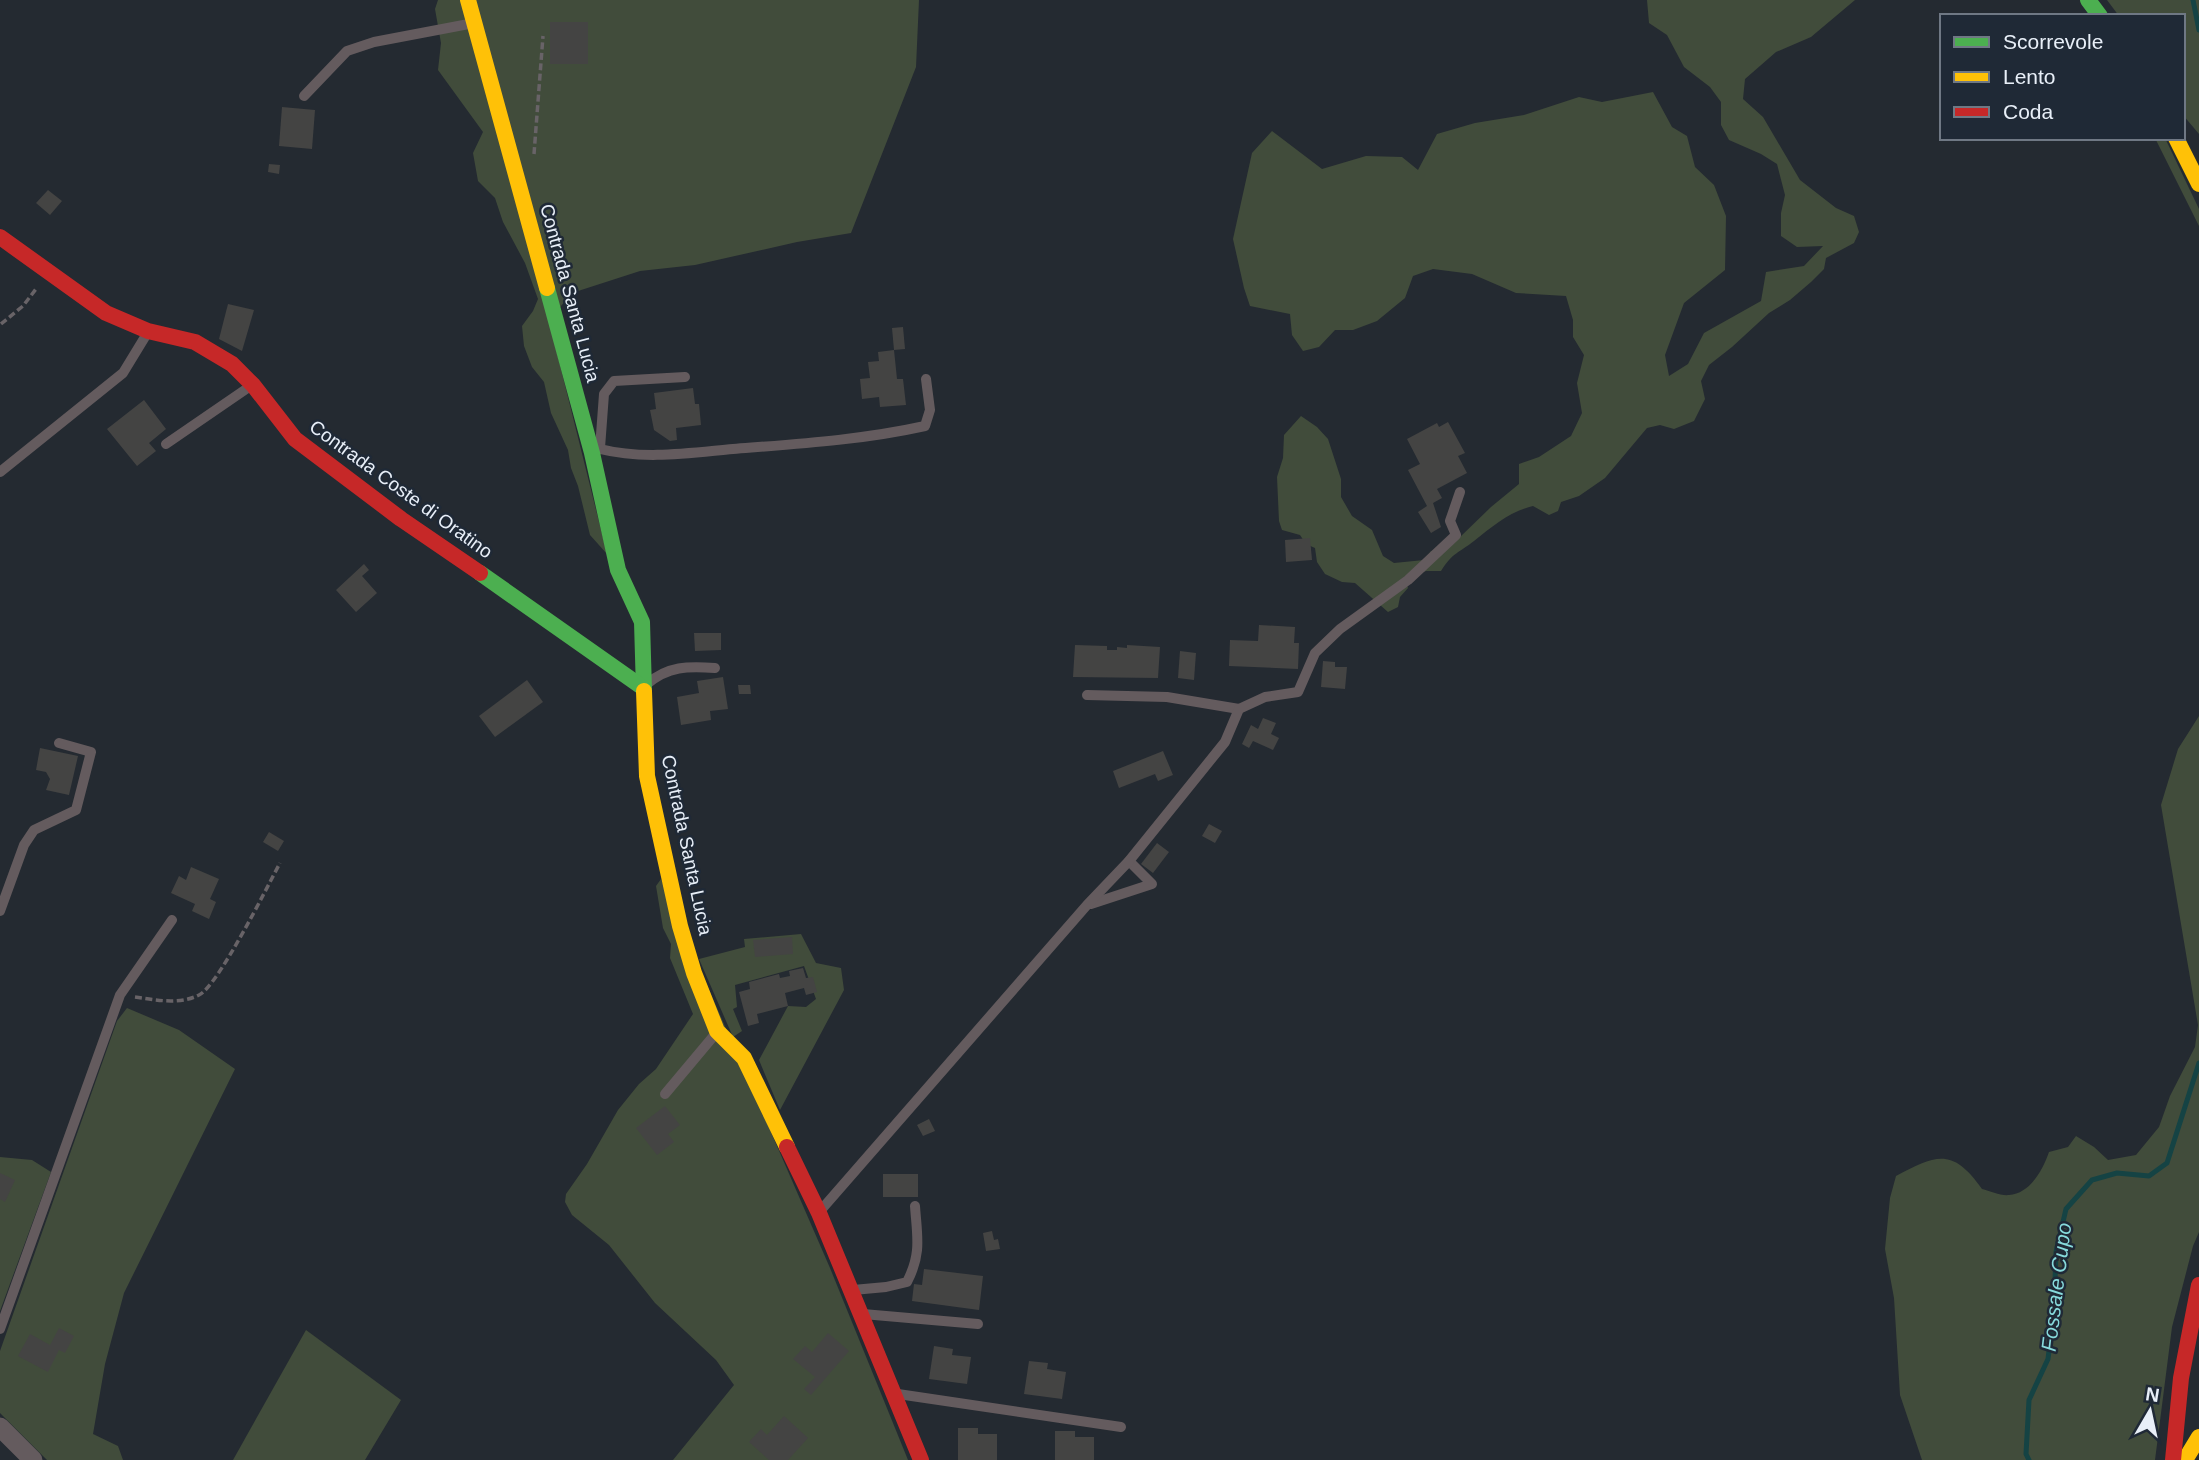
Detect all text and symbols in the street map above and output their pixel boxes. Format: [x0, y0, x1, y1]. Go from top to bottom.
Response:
legend [1940, 14, 2185, 140]
text: Scorrevole [2003, 30, 2103, 53]
text: Lento [2003, 65, 2056, 88]
text: Coda [2003, 100, 2054, 123]
street label: Contrada Santa Lucia [536, 202, 604, 385]
street label: Contrada Coste di Oratino [306, 416, 496, 562]
street label: Contrada Santa Lucia [658, 753, 716, 937]
water label: Fossale Cupo [2037, 1221, 2075, 1353]
north arrow [2115, 1376, 2185, 1446]
text: N [2144, 1383, 2161, 1406]

